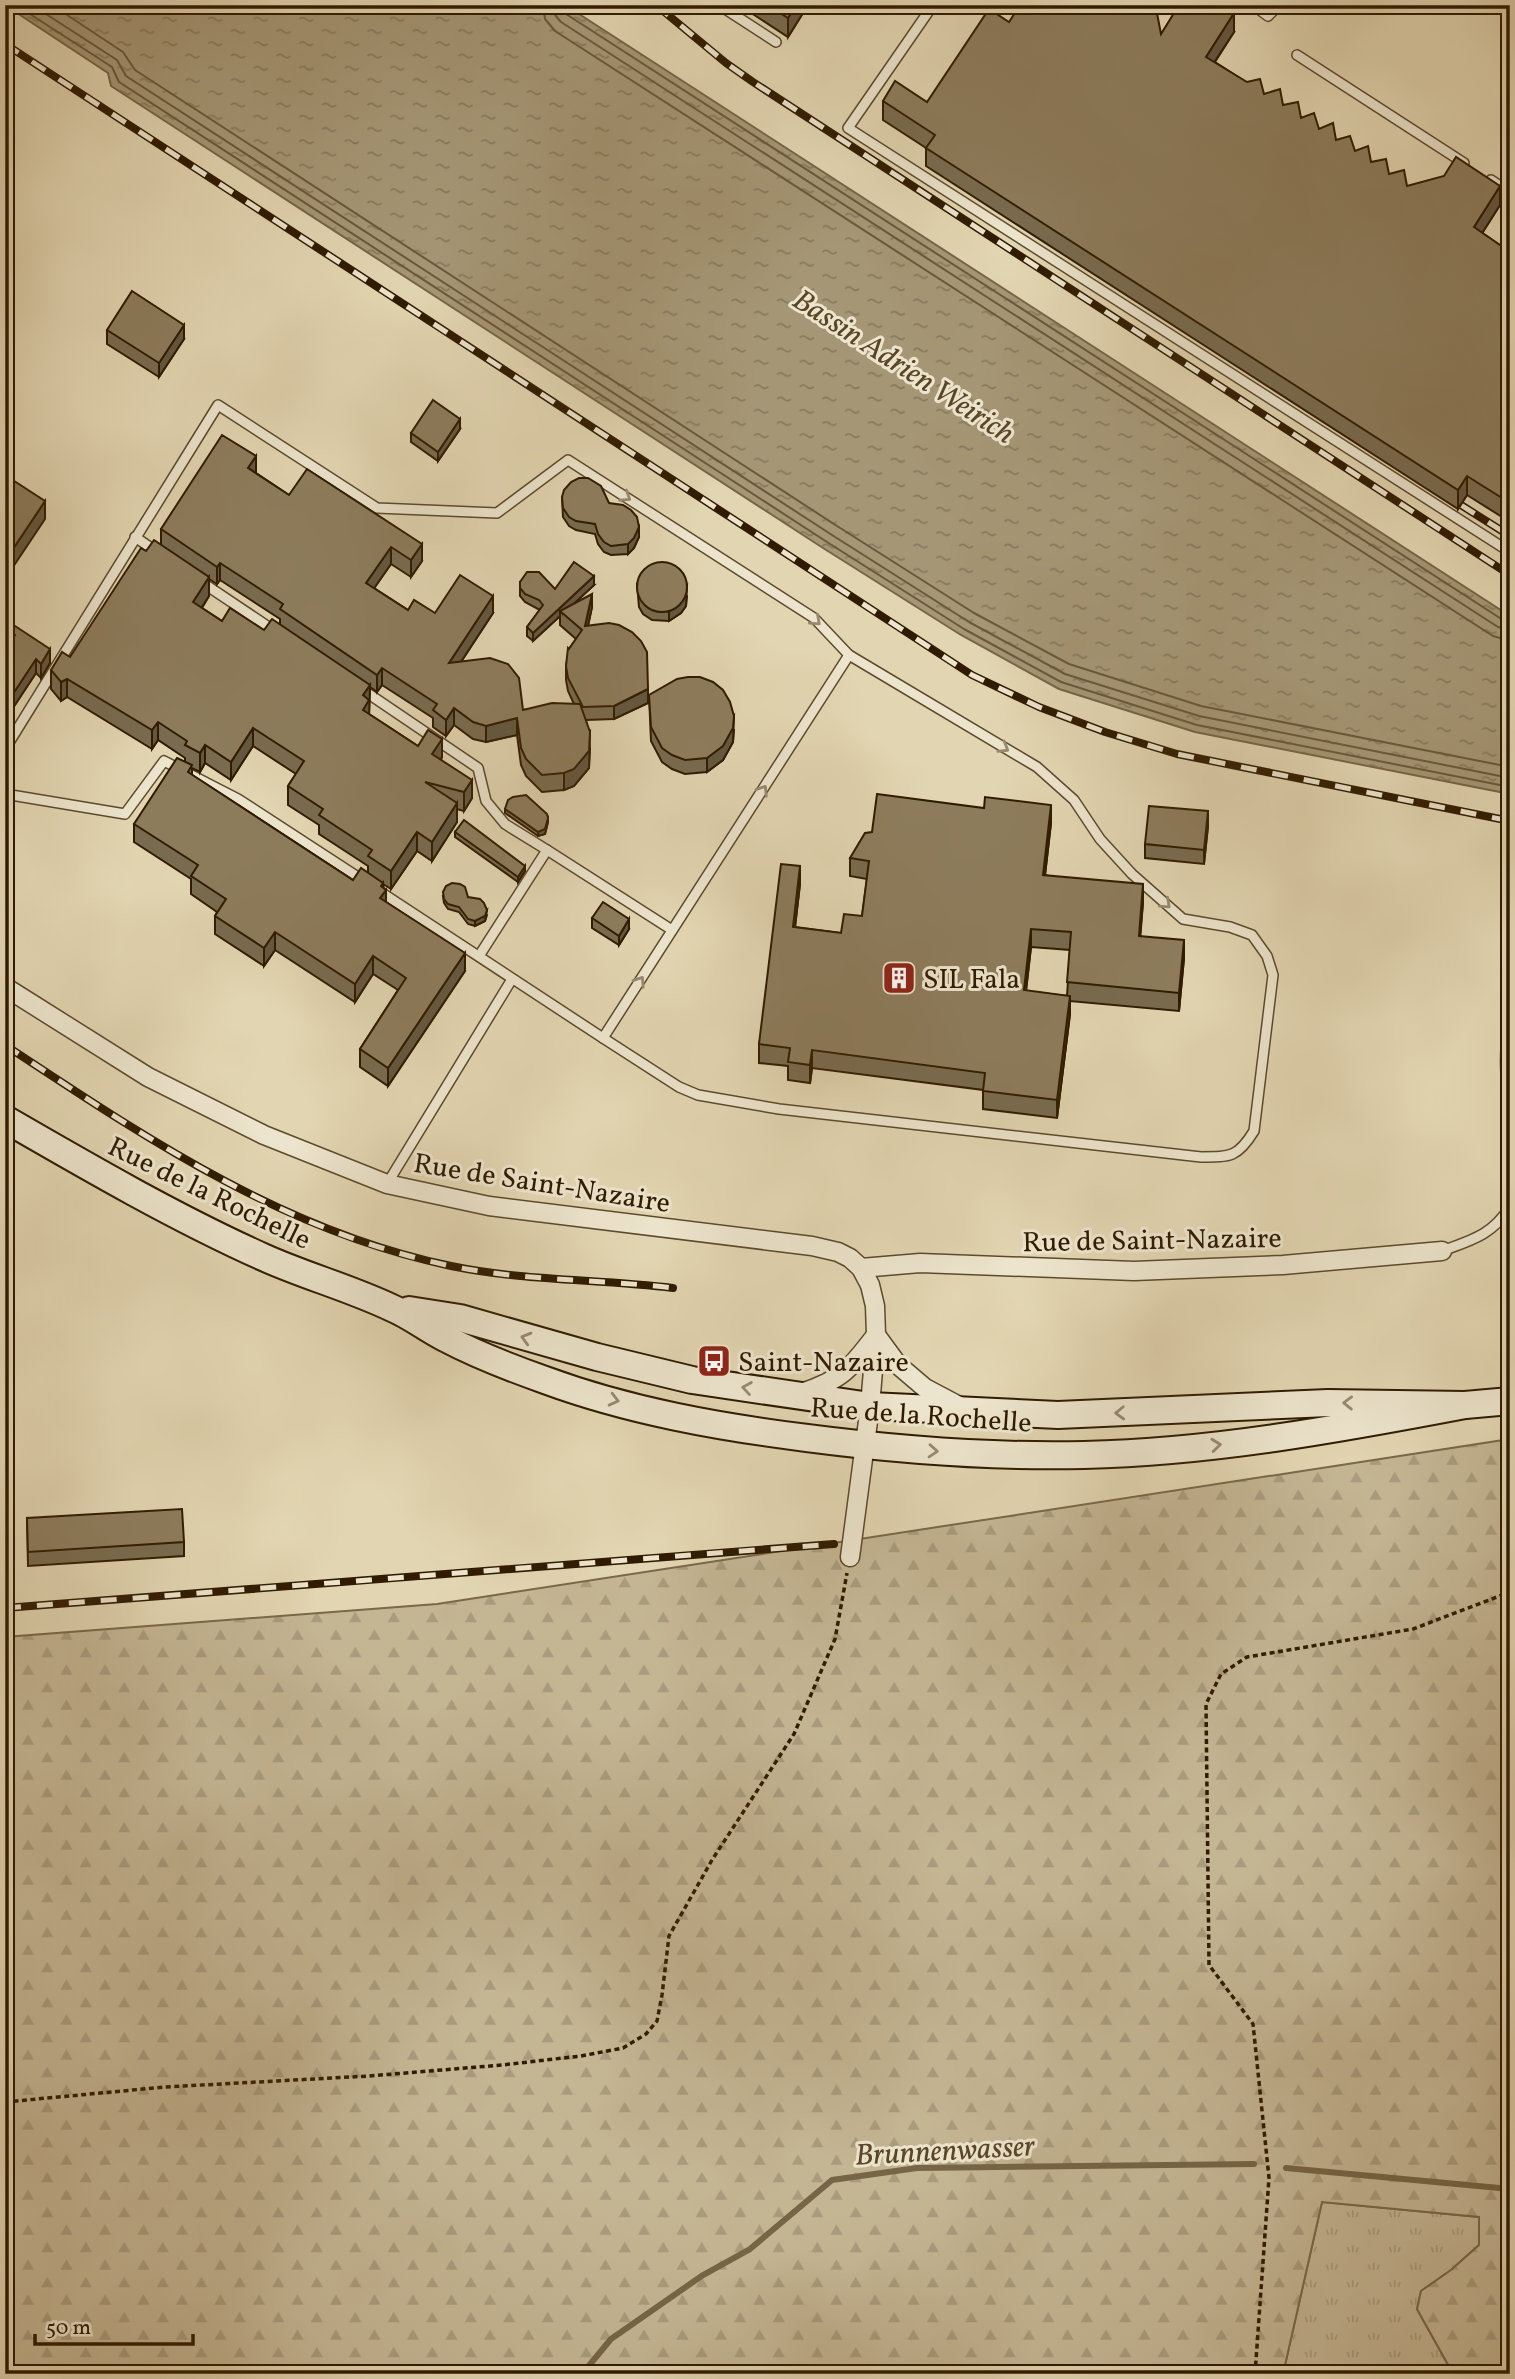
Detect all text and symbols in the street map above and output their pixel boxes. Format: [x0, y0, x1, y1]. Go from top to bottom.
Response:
water label: Bassin Adrien Weirich [784, 280, 1022, 455]
one-way arrow [618, 489, 631, 502]
one-way arrow [808, 613, 821, 626]
one-way arrow [996, 739, 1009, 752]
one-way arrow [754, 784, 767, 797]
one-way arrow [1158, 896, 1171, 908]
building icon: SIL Fala [880, 959, 918, 997]
place label: SIL Fala [923, 961, 1020, 1000]
one-way arrow [631, 976, 644, 989]
street label: Rue de la Rochelle [101, 1128, 317, 1260]
street label: Rue de Saint-Nazaire [410, 1145, 673, 1224]
street label: Rue de Saint-Nazaire [1022, 1220, 1282, 1263]
one-way arrow [520, 1331, 532, 1346]
bus stop icon: Saint-Nazaire [695, 1342, 733, 1380]
place label: Saint-Nazaire [738, 1344, 909, 1383]
one-way arrow [741, 1381, 753, 1396]
street label: Rue de la Rochelle [809, 1389, 1033, 1444]
one-way arrow [608, 1392, 620, 1406]
one-way arrow [1342, 1395, 1352, 1411]
one-way arrow [1115, 1405, 1126, 1420]
one-way arrow [1210, 1437, 1222, 1452]
one-way arrow [928, 1443, 939, 1458]
water label: Brunnenwasser [854, 2126, 1037, 2178]
scale bar [35, 2302, 192, 2346]
text: 50 m [46, 2314, 91, 2343]

